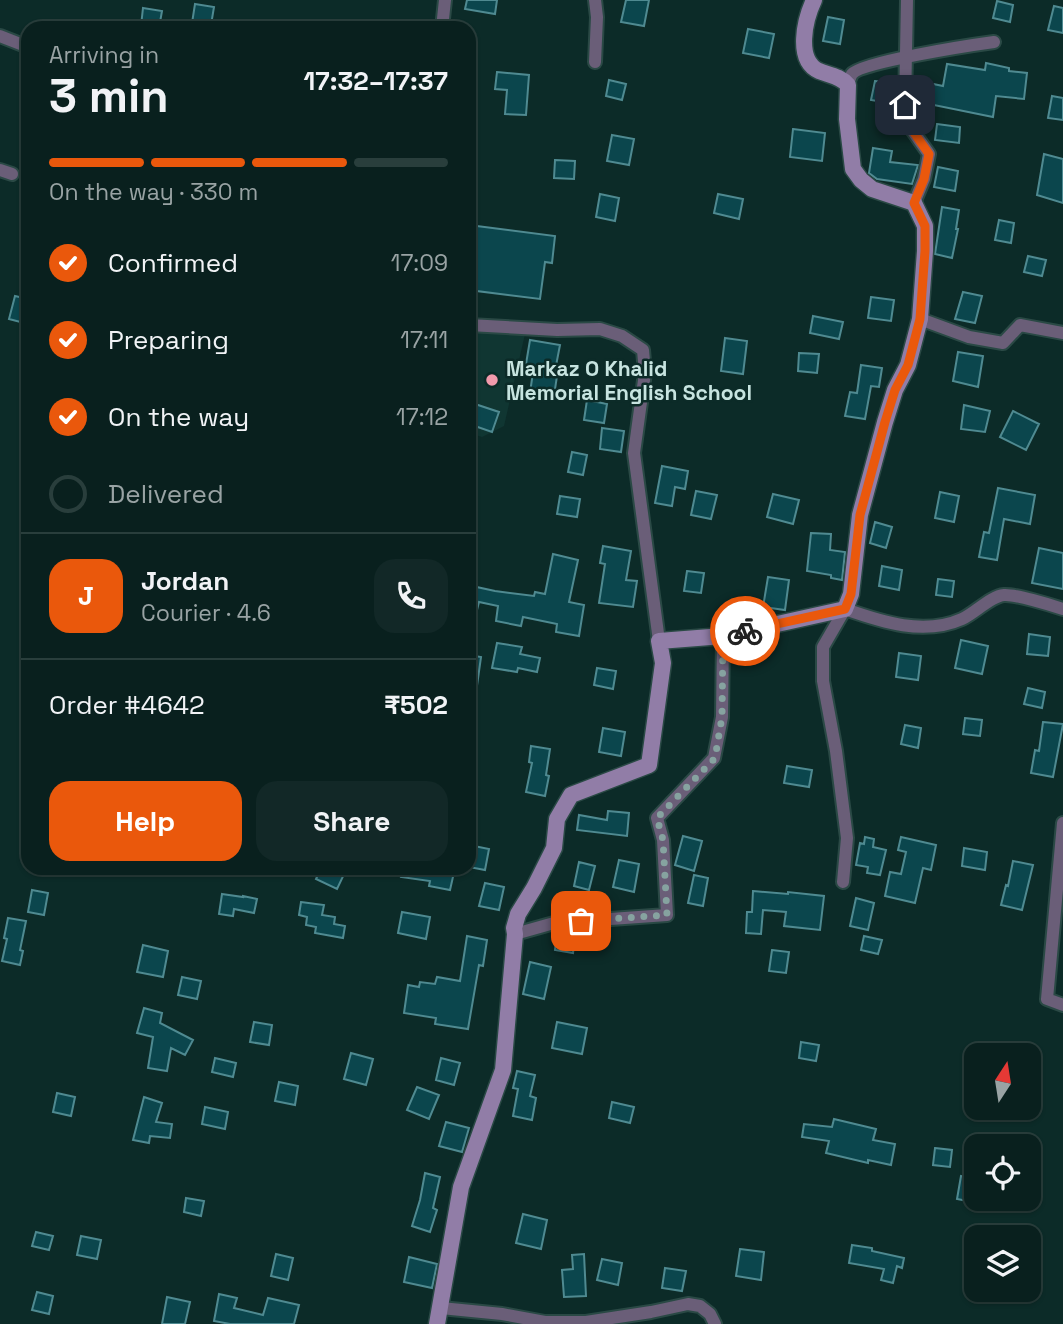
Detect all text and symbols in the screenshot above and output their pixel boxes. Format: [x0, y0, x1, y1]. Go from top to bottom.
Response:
text: Arriving in [49, 40, 159, 70]
text: 17:32–17:37 [304, 64, 448, 98]
text: 3 min [49, 67, 169, 125]
pin [875, 75, 935, 135]
icon: home [886, 86, 924, 124]
text: On the way · 330 m [49, 177, 258, 207]
icon: check [49, 244, 87, 282]
text: Confirmed [108, 246, 238, 280]
text: 17:09 [391, 248, 448, 278]
icon: check [49, 321, 87, 359]
text: Preparing [108, 323, 229, 357]
text: 17:11 [400, 325, 448, 355]
place label: Markaz O Khalid Memorial English School [506, 355, 752, 406]
marker: Markaz O Khalid Memorial English School [484, 372, 500, 388]
icon: check [49, 398, 87, 436]
text: On the way [108, 400, 249, 434]
text: 17:12 [396, 402, 448, 432]
text: Delivered [108, 477, 224, 511]
button: phone [374, 559, 448, 633]
text: Jordan [141, 564, 229, 598]
text: J [78, 579, 94, 613]
courier [710, 596, 780, 666]
text: Courier · 4.6 [141, 598, 271, 628]
icon: bike [726, 612, 764, 650]
text: Order #4642 [49, 688, 205, 722]
text: ₹502 [384, 688, 448, 722]
button: Help [49, 781, 242, 861]
button: Share [256, 781, 448, 861]
pin [551, 891, 611, 951]
icon: bag [562, 902, 600, 940]
north arrow [964, 1043, 1041, 1120]
map controls [964, 1043, 1041, 1302]
button: locate [964, 1134, 1041, 1211]
button: layers [964, 1225, 1041, 1302]

